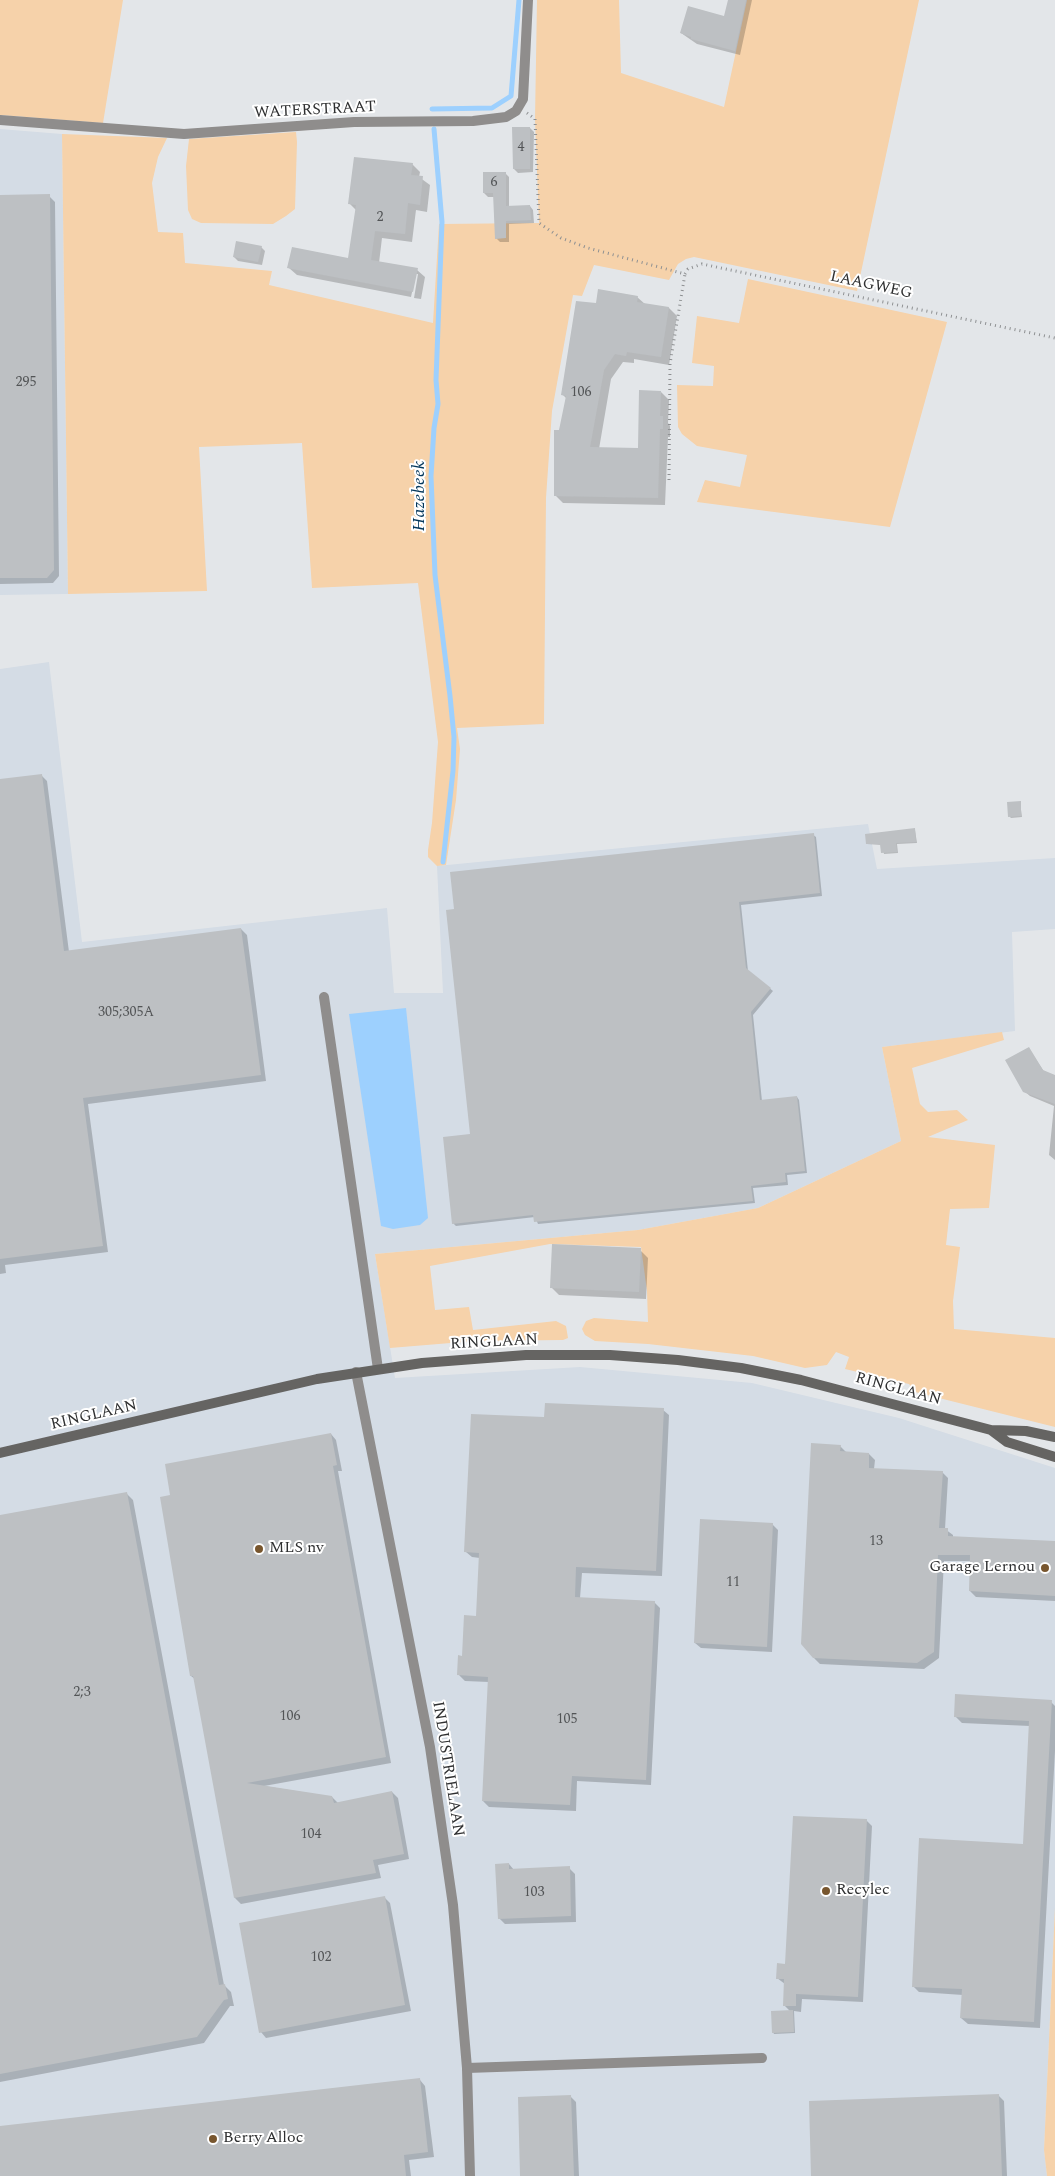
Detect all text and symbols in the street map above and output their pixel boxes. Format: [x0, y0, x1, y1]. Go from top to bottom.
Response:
street label: WATERSTRAAT [253, 98, 377, 124]
house number: 4 [518, 140, 524, 156]
house number: 6 [491, 175, 497, 191]
house number: 2 [377, 210, 383, 226]
street label: LAAGWEG [828, 268, 914, 304]
house number: 295 [16, 375, 36, 391]
house number: 106 [571, 385, 591, 401]
water label: Hazebeek [409, 461, 431, 531]
house number: 305;305A [98, 1005, 154, 1021]
street label: RINGLAAN [449, 1331, 539, 1355]
street label: RINGLAAN [853, 1369, 943, 1411]
street label: RINGLAAN [49, 1397, 139, 1435]
house number: 13 [869, 1534, 883, 1550]
place label: MLS nv [269, 1539, 324, 1559]
marker: MLS nv [253, 1543, 265, 1555]
place label: Garage Lernou [929, 1558, 1035, 1578]
marker: Garage Lernou [1039, 1562, 1051, 1574]
house number: 11 [726, 1575, 740, 1591]
house number: 2;3 [73, 1685, 91, 1701]
street label: INDUSTRIELAAN [427, 1700, 467, 1838]
house number: 106 [280, 1709, 300, 1725]
house number: 105 [557, 1712, 577, 1728]
house number: 104 [301, 1827, 321, 1843]
place label: Recylec [836, 1881, 890, 1901]
house number: 103 [524, 1885, 544, 1901]
marker: Recylec [820, 1885, 832, 1897]
house number: 102 [311, 1950, 331, 1966]
place label: Berry Alloc [223, 2129, 303, 2149]
marker: Berry Alloc [207, 2133, 219, 2145]

